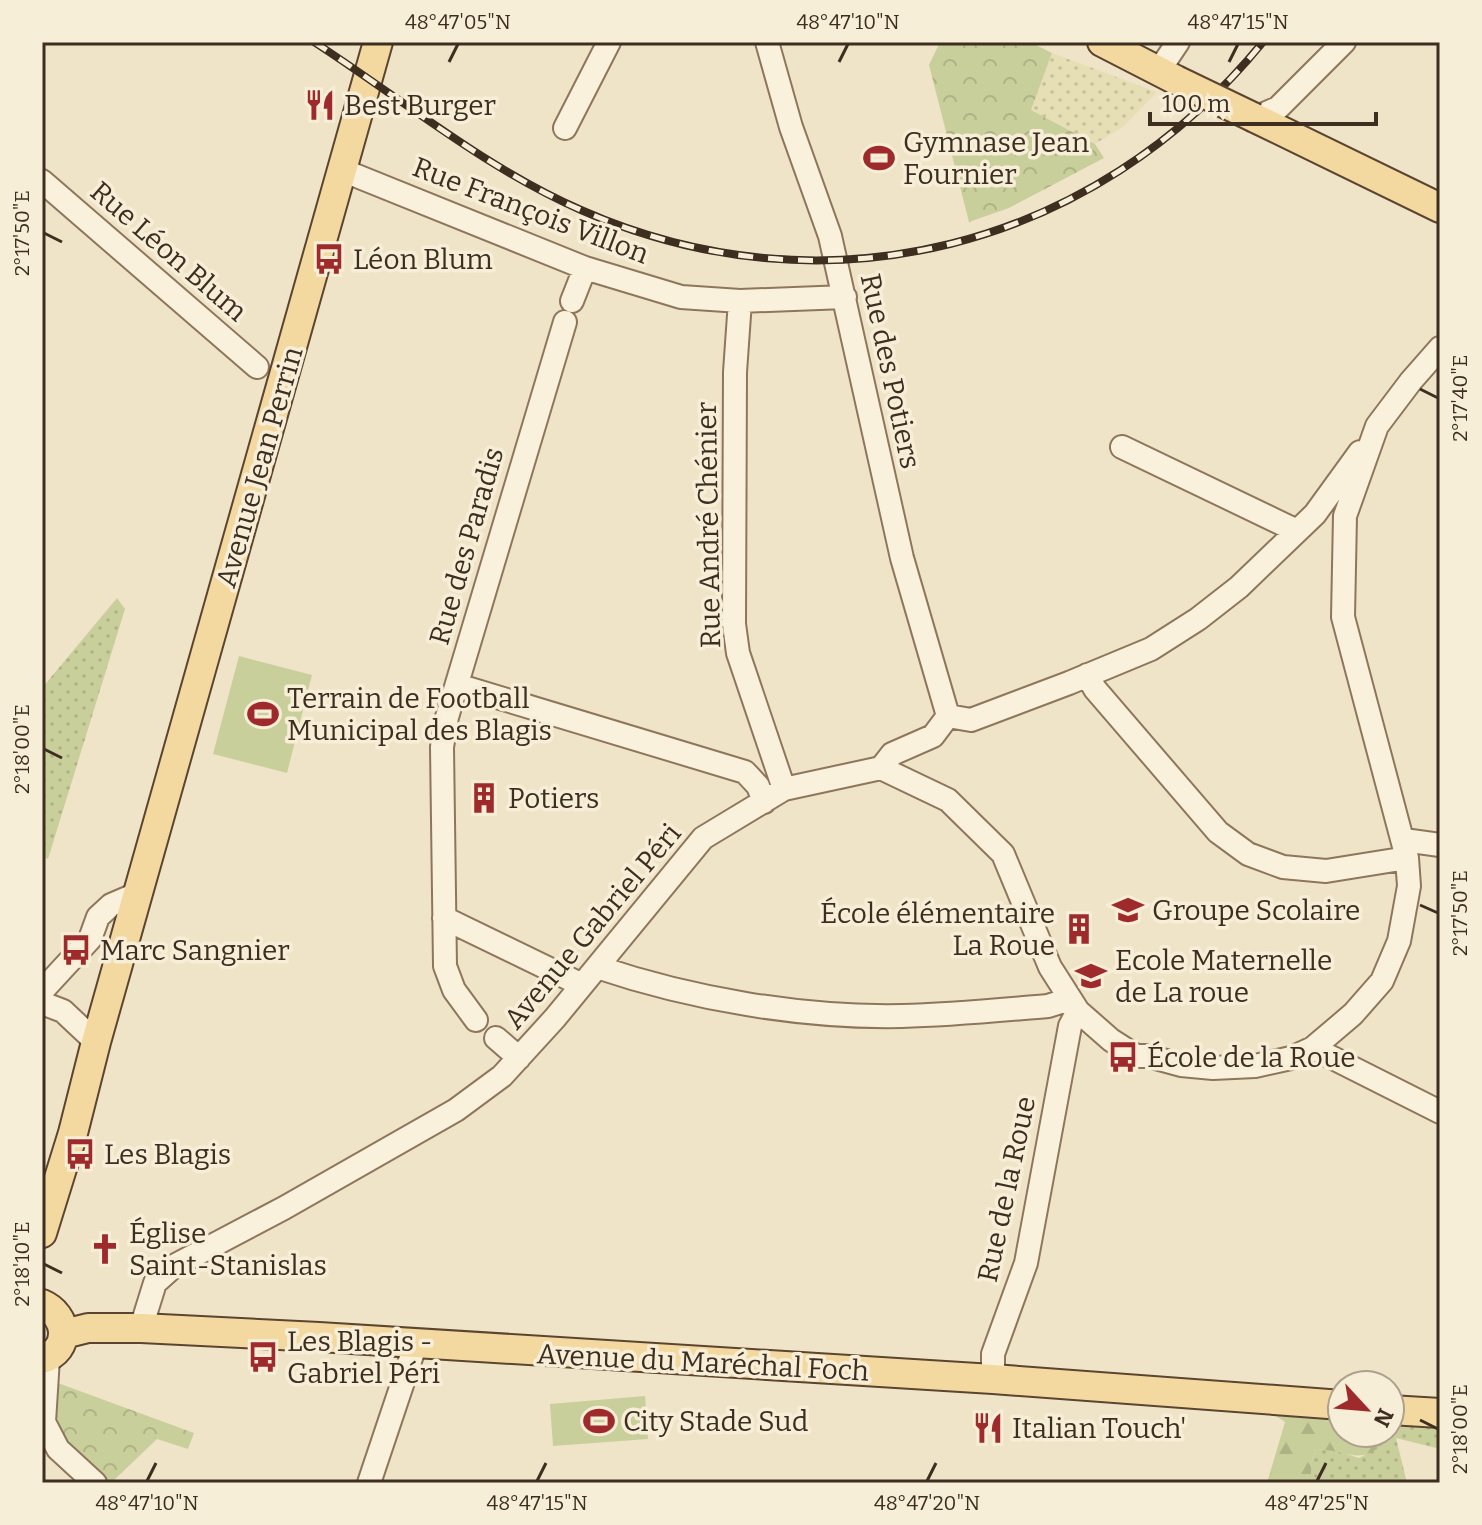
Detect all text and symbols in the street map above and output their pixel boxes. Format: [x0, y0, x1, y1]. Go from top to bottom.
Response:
text: 48°47'05"N [405, 10, 511, 34]
text: 48°47'10"N [796, 10, 900, 34]
text: 48°47'15"N [1187, 10, 1289, 34]
scale bar [1150, 76, 1376, 126]
restaurant icon: Best Burger [303, 88, 337, 122]
place label: Best Burger [344, 89, 496, 122]
text: 100 m [1162, 90, 1230, 118]
place label: Gymnase Jean Fournier [903, 126, 1089, 191]
sports icon: Gymnase Jean Fournier [862, 141, 896, 175]
street label: Rue François Villon [408, 150, 654, 271]
street label: Rue Léon Blum [84, 175, 254, 328]
text: 2°17'50"E [10, 190, 34, 276]
bus stop icon: Léon Blum [312, 242, 346, 276]
place label: Léon Blum [353, 243, 493, 276]
street label: Rue des Potiers [854, 271, 927, 472]
street label: Avenue Jean Perrin [209, 343, 310, 591]
text: 2°17'40"E [1448, 354, 1472, 442]
street label: Rue André Chénier [690, 402, 727, 648]
street label: Rue des Paradis [423, 444, 510, 649]
place label: Terrain de Football Municipal des Blagis [287, 682, 552, 747]
sports icon: Terrain de Football Municipal des Blagis [246, 697, 280, 731]
text: 2°18'00"E [10, 704, 34, 794]
building icon: Potiers [467, 781, 501, 815]
place label: Potiers [508, 782, 600, 815]
street label: Avenue Gabriel Péri [497, 817, 688, 1035]
text: 2°17'50"E [1448, 870, 1472, 956]
school or university icon: Groupe Scolaire [1111, 893, 1145, 927]
place label: Groupe Scolaire [1152, 894, 1360, 927]
place label: École élémentaire La Roue [820, 896, 1055, 962]
building icon: École élémentaire La Roue [1062, 912, 1096, 946]
bus stop icon: Marc Sangnier [59, 933, 93, 967]
place label: Marc Sangnier [100, 934, 290, 967]
place label: Ecole Maternelle de La roue [1115, 944, 1332, 1009]
school or university icon: Ecole Maternelle de La roue [1074, 959, 1108, 993]
bus stop icon: École de la Roue [1106, 1040, 1140, 1074]
place label: École de la Roue [1147, 1040, 1356, 1074]
street label: Rue de la Roue [971, 1093, 1042, 1285]
bus stop icon: Les Blagis [63, 1137, 97, 1171]
place label: Les Blagis [104, 1138, 231, 1171]
place label: Église Saint-Stanislas [129, 1216, 327, 1282]
text: 2°18'10"E [10, 1221, 34, 1307]
church icon: Église Saint-Stanislas [88, 1232, 122, 1266]
place label: Les Blagis - Gabriel Péri [287, 1325, 440, 1390]
street label: Avenue du Maréchal Foch [536, 1337, 870, 1388]
bus stop icon: Les Blagis - Gabriel Péri [246, 1340, 280, 1374]
north arrow [1326, 1369, 1406, 1449]
text: 2°18'00"E [1448, 1384, 1472, 1474]
sports icon: City Stade Sud [582, 1404, 616, 1438]
text: N [1368, 1404, 1399, 1431]
place label: City Stade Sud [623, 1405, 808, 1438]
restaurant icon: Italian Touch' [971, 1411, 1005, 1445]
place label: Italian Touch' [1012, 1412, 1186, 1445]
text: 48°47'10"N [95, 1491, 199, 1515]
text: 48°47'15"N [486, 1491, 588, 1515]
text: 48°47'20"N [874, 1491, 980, 1515]
text: 48°47'25"N [1265, 1491, 1369, 1515]

